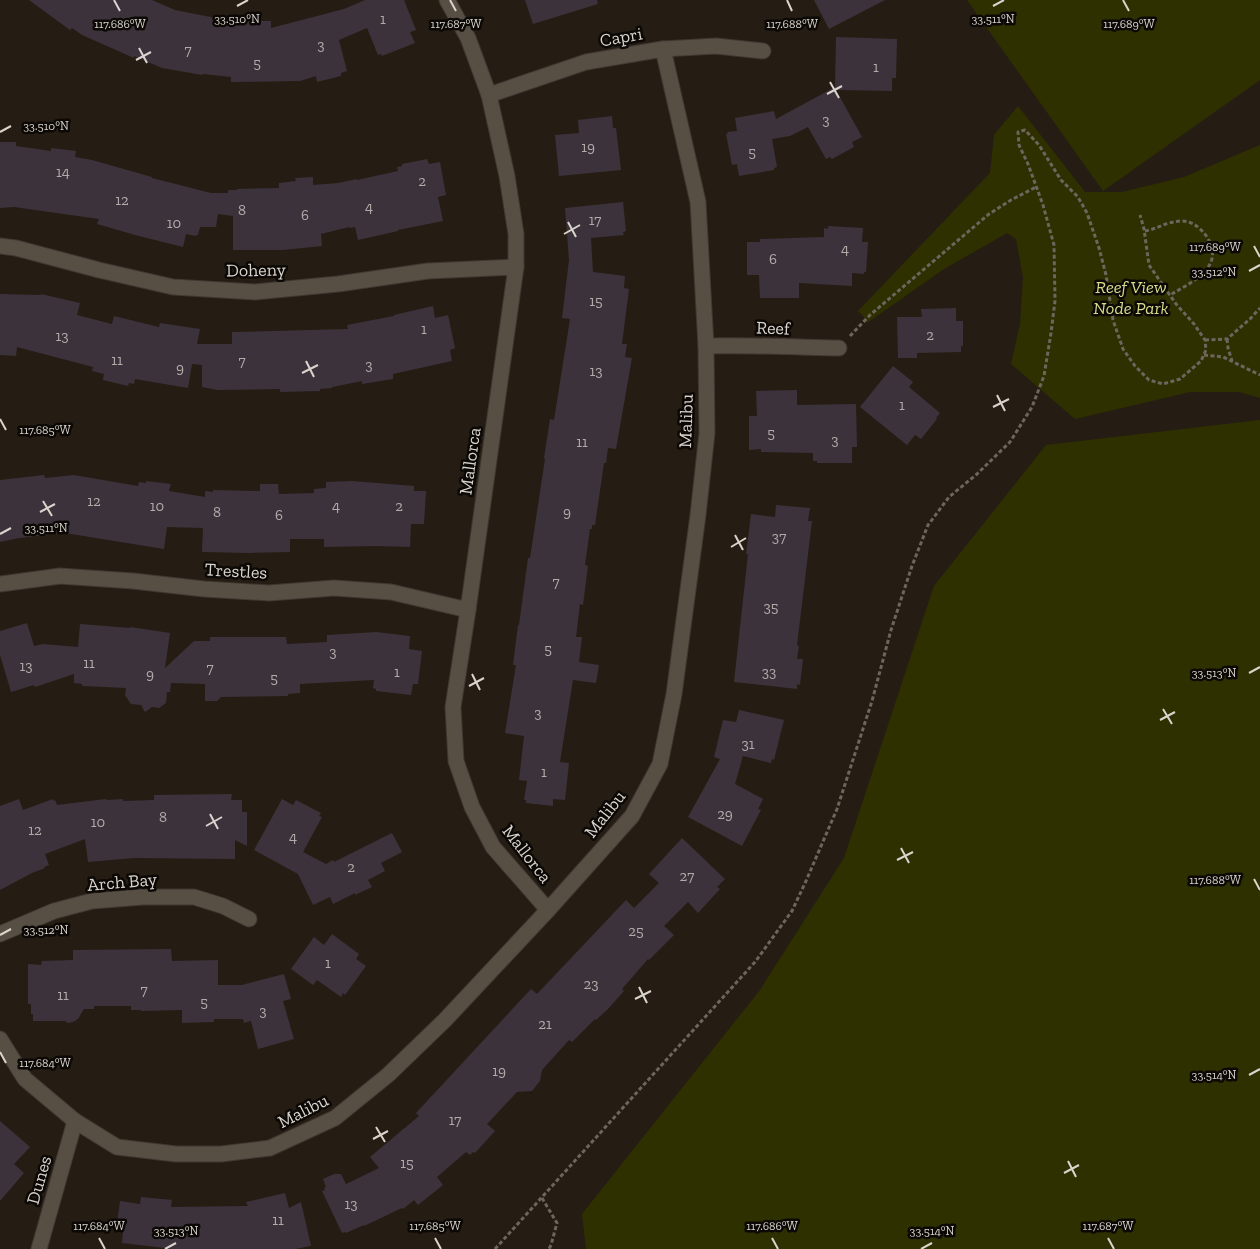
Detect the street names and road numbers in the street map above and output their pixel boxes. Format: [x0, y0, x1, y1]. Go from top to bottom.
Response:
street label: Capri [598, 22, 644, 52]
street label: Doheny [226, 258, 287, 282]
street label: Reef [756, 316, 791, 340]
street label: Malibu [674, 394, 698, 448]
street label: Mallorca [454, 426, 486, 496]
street label: Trestles [204, 558, 268, 584]
street label: Malibu [580, 786, 630, 842]
street label: Mallorca [497, 821, 557, 888]
street label: Arch Bay [86, 868, 159, 896]
street label: Malibu [274, 1089, 332, 1133]
street label: Dunes [22, 1153, 56, 1207]

